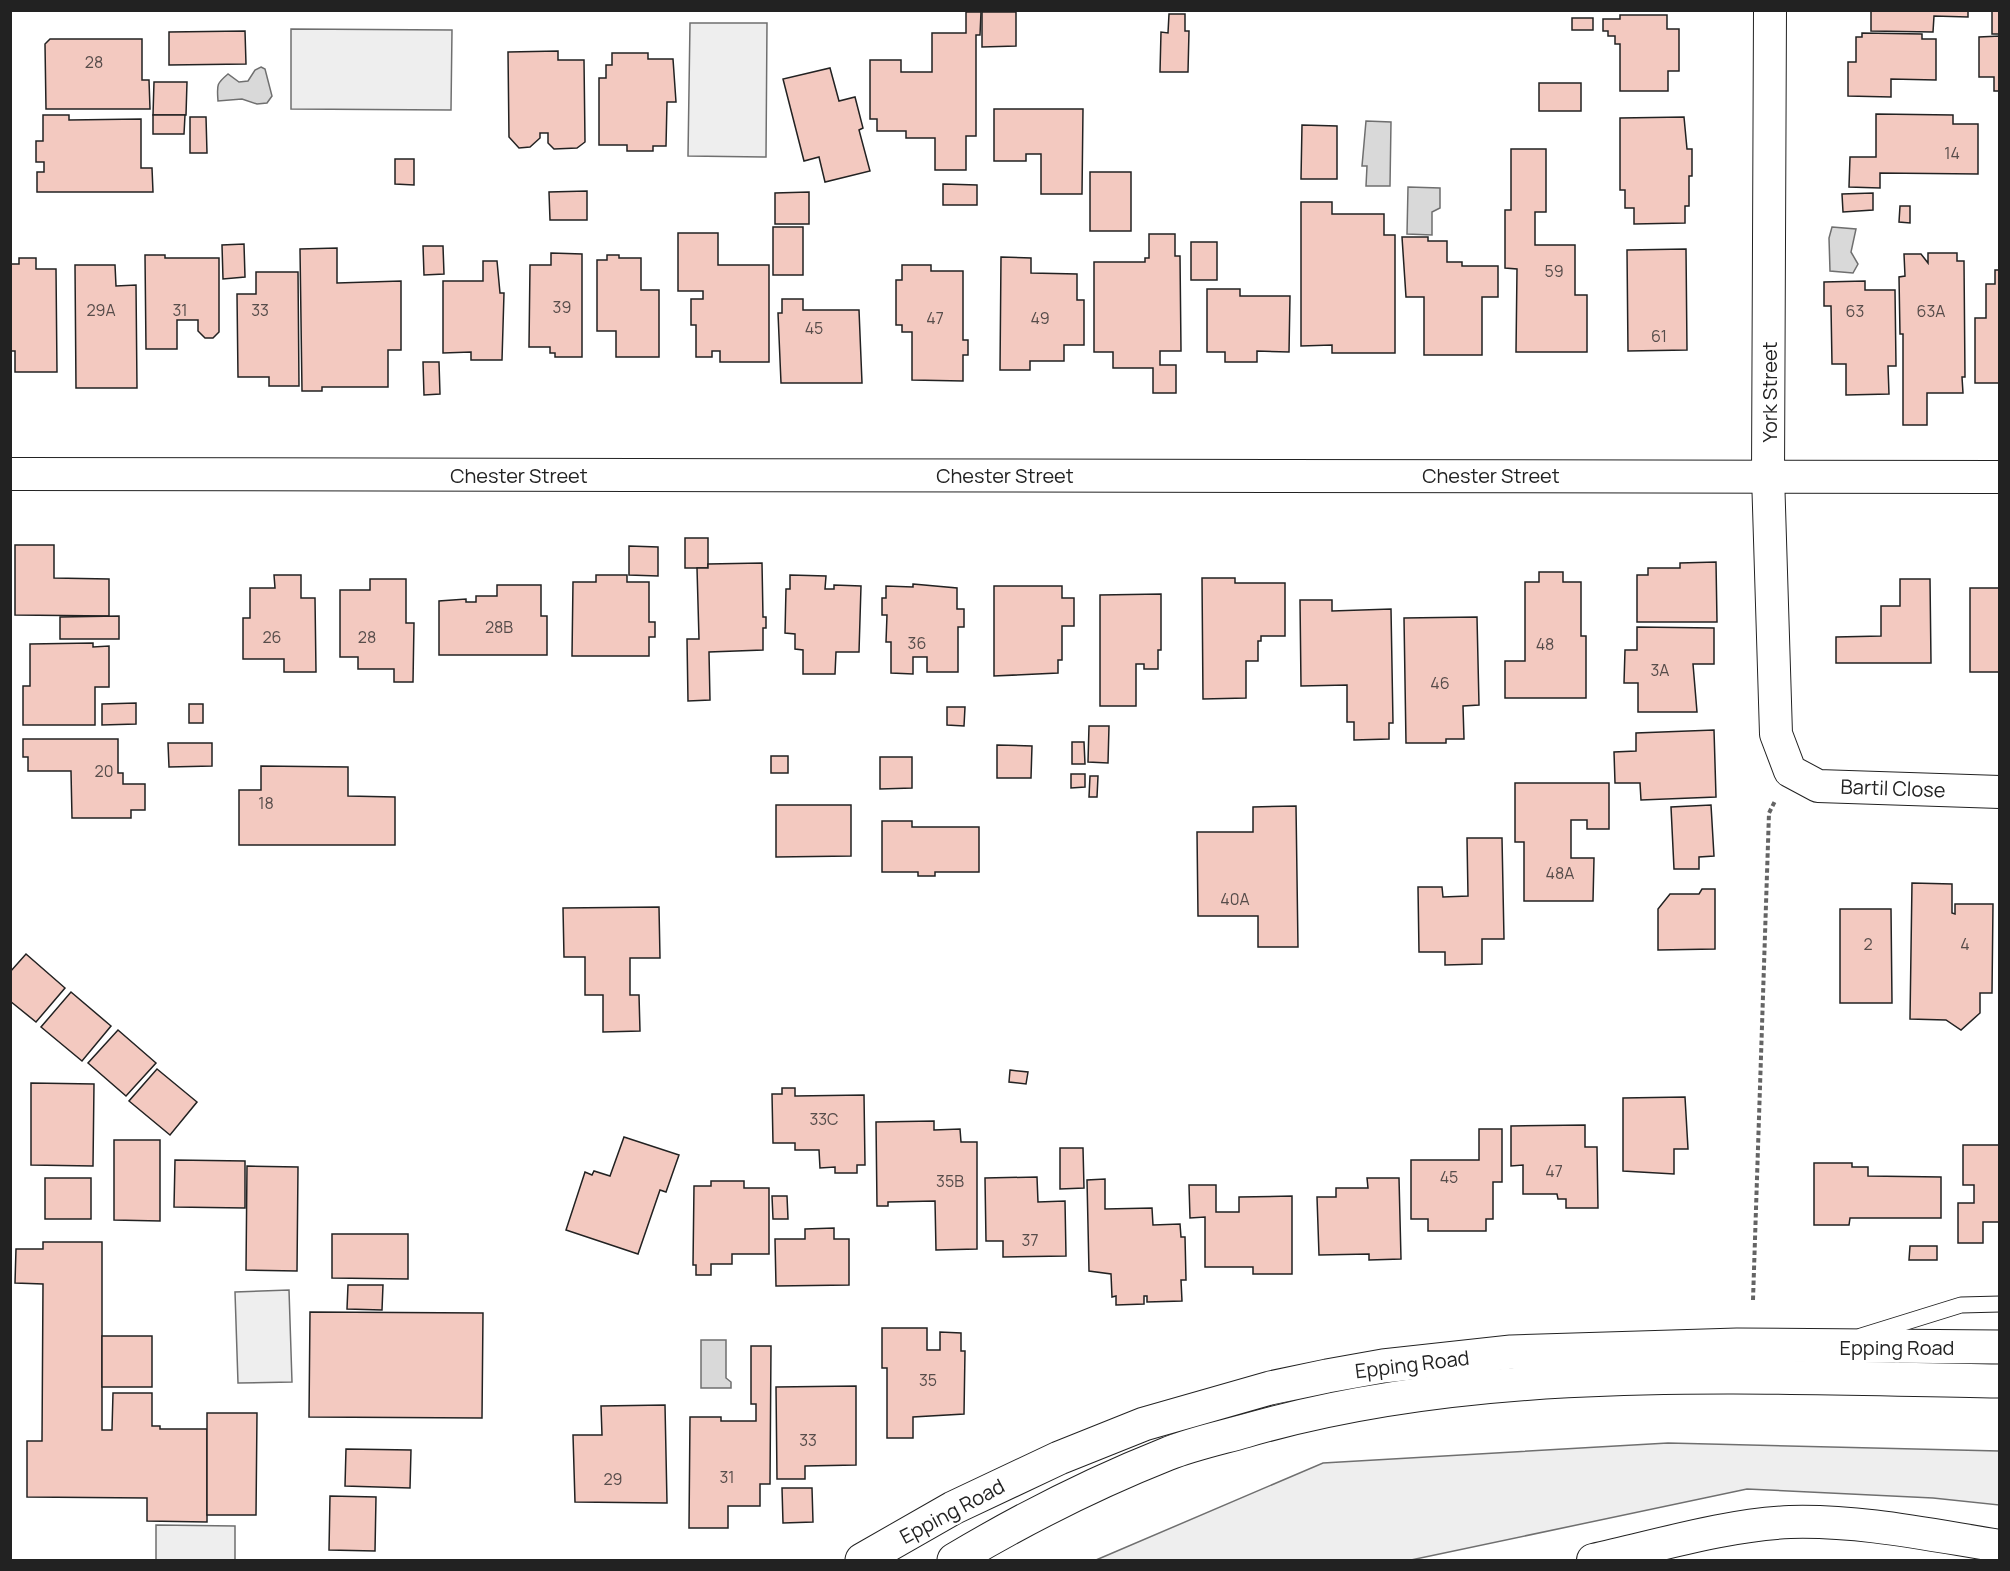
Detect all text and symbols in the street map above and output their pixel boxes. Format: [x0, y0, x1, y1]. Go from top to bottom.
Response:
house number: 28 [85, 51, 103, 73]
house number: 14 [1944, 142, 1960, 164]
house number: 59 [1544, 260, 1564, 282]
house number: 39 [553, 296, 571, 318]
house number: 29A [86, 299, 116, 321]
house number: 31 [172, 299, 188, 321]
house number: 33 [251, 299, 269, 321]
house number: 63 [1846, 300, 1864, 322]
house number: 63A [1917, 300, 1945, 322]
house number: 47 [926, 307, 944, 329]
house number: 49 [1030, 307, 1050, 329]
house number: 45 [805, 317, 823, 339]
house number: 61 [1651, 325, 1667, 347]
street label: York Street [1756, 341, 1783, 443]
street label: Chester Street [450, 462, 588, 489]
street label: Chester Street [936, 462, 1074, 489]
street label: Chester Street [1422, 462, 1560, 489]
house number: 28B [485, 616, 513, 638]
house number: 26 [262, 626, 282, 648]
house number: 28 [358, 626, 376, 648]
house number: 36 [908, 632, 926, 654]
house number: 48 [1536, 633, 1554, 655]
house number: 3A [1651, 659, 1669, 681]
house number: 46 [1430, 672, 1450, 694]
house number: 20 [95, 760, 113, 782]
street label: Bartil Close [1840, 773, 1946, 803]
house number: 18 [258, 792, 274, 814]
house number: 48A [1546, 862, 1574, 884]
house number: 40A [1220, 888, 1250, 910]
house number: 2 [1863, 933, 1873, 955]
house number: 4 [1960, 933, 1970, 955]
house number: 33C [809, 1108, 839, 1130]
house number: 47 [1545, 1160, 1563, 1182]
house number: 45 [1440, 1166, 1458, 1188]
house number: 35B [936, 1170, 964, 1192]
house number: 37 [1022, 1229, 1038, 1251]
street label: Epping Road [1840, 1334, 1954, 1361]
street label: Epping Road [1353, 1344, 1471, 1384]
house number: 35 [919, 1369, 937, 1391]
house number: 33 [799, 1429, 817, 1451]
house number: 31 [719, 1466, 735, 1488]
house number: 29 [603, 1468, 623, 1490]
street label: Epping Road [895, 1472, 1009, 1550]

